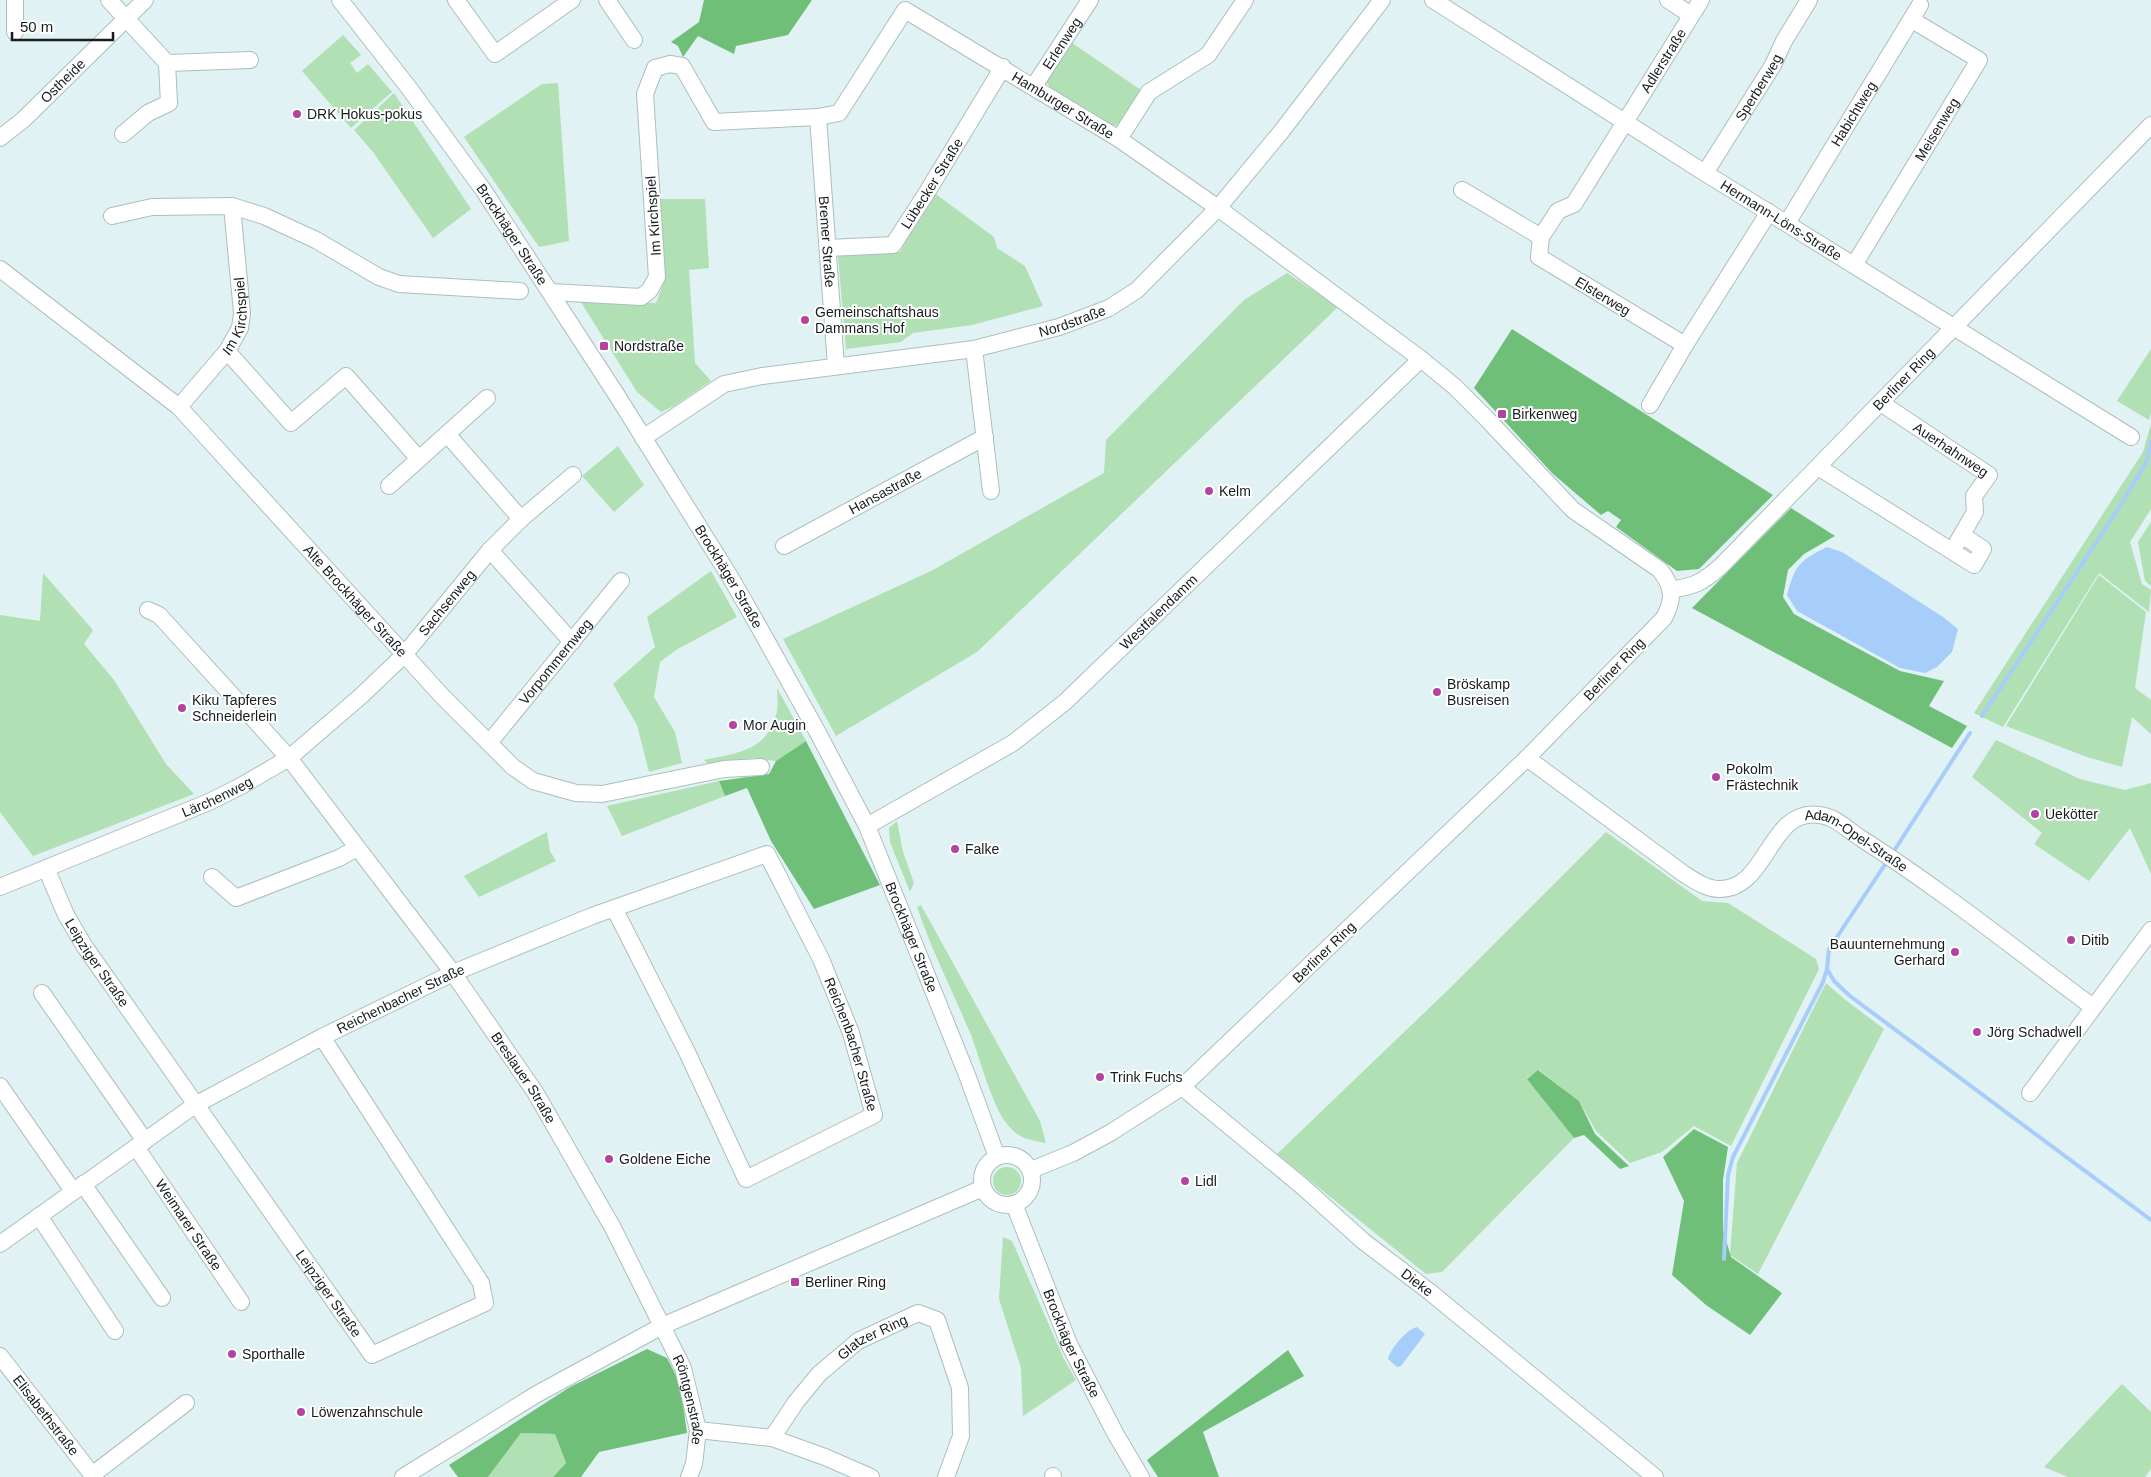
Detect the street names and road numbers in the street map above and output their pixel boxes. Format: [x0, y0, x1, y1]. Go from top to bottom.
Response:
street label: Erlenweg [1039, 14, 1084, 72]
street label: Adlerstraße [1637, 25, 1689, 96]
street label: Sperberweg [1732, 52, 1785, 124]
street label: Ostheide [37, 55, 89, 106]
street label: Hamburger Straße [1009, 68, 1117, 142]
street label: Habichtweg [1828, 78, 1880, 149]
street label: Meisenweg [1911, 95, 1962, 164]
street label: Lübecker Straße [898, 135, 966, 232]
street label: Im Kirchspiel [642, 175, 664, 257]
street label: Hermann-Löns-Straße [1718, 177, 1845, 264]
street label: Brockhäger Straße [473, 181, 551, 288]
street label: Bremer Straße [816, 195, 838, 288]
street label: Elsterweg [1573, 273, 1633, 319]
street label: Im Kirchspiel [219, 277, 250, 358]
street label: Nordstraße [1037, 302, 1108, 340]
street label: Berliner Ring [1869, 344, 1938, 413]
street label: Auerhahnweg [1910, 419, 1991, 480]
street label: Hansastraße [846, 465, 924, 517]
street label: Brockhäger Straße [692, 522, 766, 631]
street label: Alte Brockhäger Straße [300, 541, 410, 660]
street label: Sachsenweg [415, 567, 478, 639]
street label: Westfalendamm [1117, 571, 1200, 653]
street label: Vorpommernweg [516, 615, 595, 708]
street label: Berliner Ring [1580, 634, 1648, 704]
street label: Lärchenweg [179, 773, 255, 820]
street label: Adam-Opel-Straße [1804, 806, 1911, 875]
street label: Brockhäger Straße [882, 880, 941, 995]
street label: Leipziger Straße [62, 916, 133, 1010]
street label: Berliner Ring [1289, 918, 1359, 986]
street label: Reichenbacher Straße [334, 961, 467, 1037]
street label: Reichenbacher Straße [821, 975, 881, 1113]
street label: Breslauer Straße [488, 1029, 559, 1126]
street label: Weimarer Straße [152, 1176, 225, 1274]
street label: Leipziger Straße [293, 1247, 365, 1340]
street label: Dieke [1398, 1265, 1437, 1300]
street label: Brockhäger Straße [1040, 1287, 1103, 1401]
street label: Glatzer Ring [834, 1311, 910, 1363]
street label: Röntgenstraße [670, 1352, 706, 1446]
street label: Elisabethstraße [10, 1372, 82, 1459]

